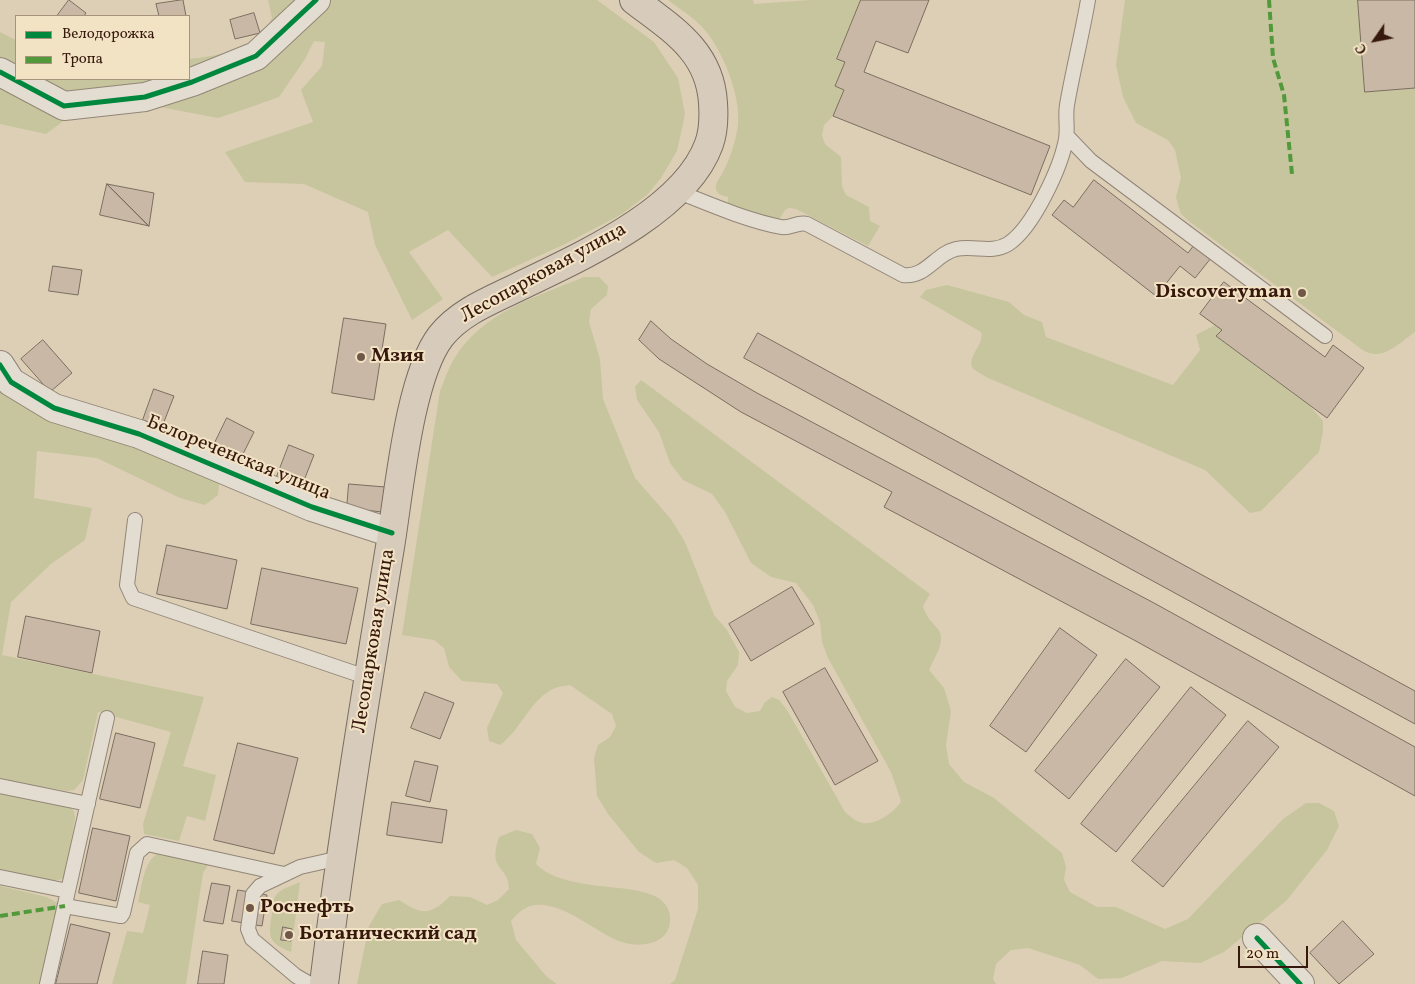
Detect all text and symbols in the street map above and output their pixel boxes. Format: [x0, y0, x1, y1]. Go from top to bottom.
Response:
legend [15, 15, 190, 80]
north arrow [1350, 15, 1400, 65]
text: Велодорожка [62, 24, 155, 45]
text: С [1352, 39, 1372, 57]
text: Тропа [62, 49, 103, 70]
street label: Лесопарковая улица [457, 218, 631, 330]
place label: Discoveryman [1155, 281, 1292, 305]
marker: Discoveryman [1296, 287, 1308, 299]
place label: Мзия [371, 345, 424, 369]
marker: Мзия [355, 351, 367, 363]
street label: Белореченская улица [142, 411, 334, 507]
street label: Лесопарковая улица [349, 547, 401, 735]
place label: Роснефть [260, 896, 354, 920]
marker: Роснефть [244, 902, 256, 914]
place label: Ботанический сад [299, 923, 477, 947]
marker: Ботанический сад [283, 929, 295, 941]
scale bar [1240, 936, 1310, 968]
text: 20 m [1246, 944, 1279, 965]

